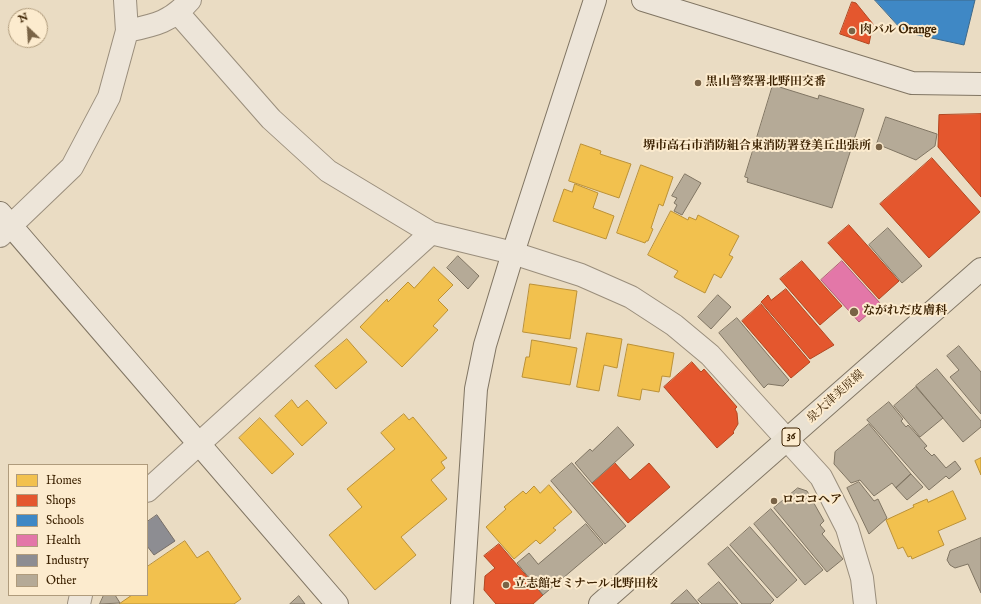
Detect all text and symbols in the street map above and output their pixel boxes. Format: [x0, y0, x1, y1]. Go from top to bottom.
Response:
north arrow [8, 8, 48, 48]
text: N [16, 10, 31, 26]
place label: 肉バル Orange [860, 24, 937, 38]
marker: 肉バル Orange [847, 26, 857, 36]
place label: 黒山警察署北野田交番 [706, 76, 826, 90]
marker: 黒山警察署北野田交番 [693, 78, 703, 88]
place label: 堺市高石市消防組合東消防署登美丘出張所 [643, 140, 871, 154]
marker: 堺市高石市消防組合東消防署登美丘出張所 [874, 142, 884, 152]
place label: ながれだ皮膚科 [863, 305, 947, 319]
marker: ながれだ皮膚科 [848, 306, 860, 318]
street label: 泉大津美原線 [804, 368, 868, 426]
road number: 36 [782, 428, 800, 446]
legend [8, 464, 148, 596]
text: Homes [46, 473, 82, 488]
text: Shops [46, 493, 76, 508]
place label: ロココヘア [782, 494, 842, 508]
marker: ロココヘア [769, 496, 779, 506]
text: Schools [46, 513, 84, 528]
text: Health [46, 533, 81, 548]
text: Industry [46, 553, 89, 568]
text: Other [46, 573, 76, 588]
place label: 立志館ゼミナール北野田校 [514, 578, 658, 592]
marker: 立志館ゼミナール北野田校 [501, 580, 511, 590]

